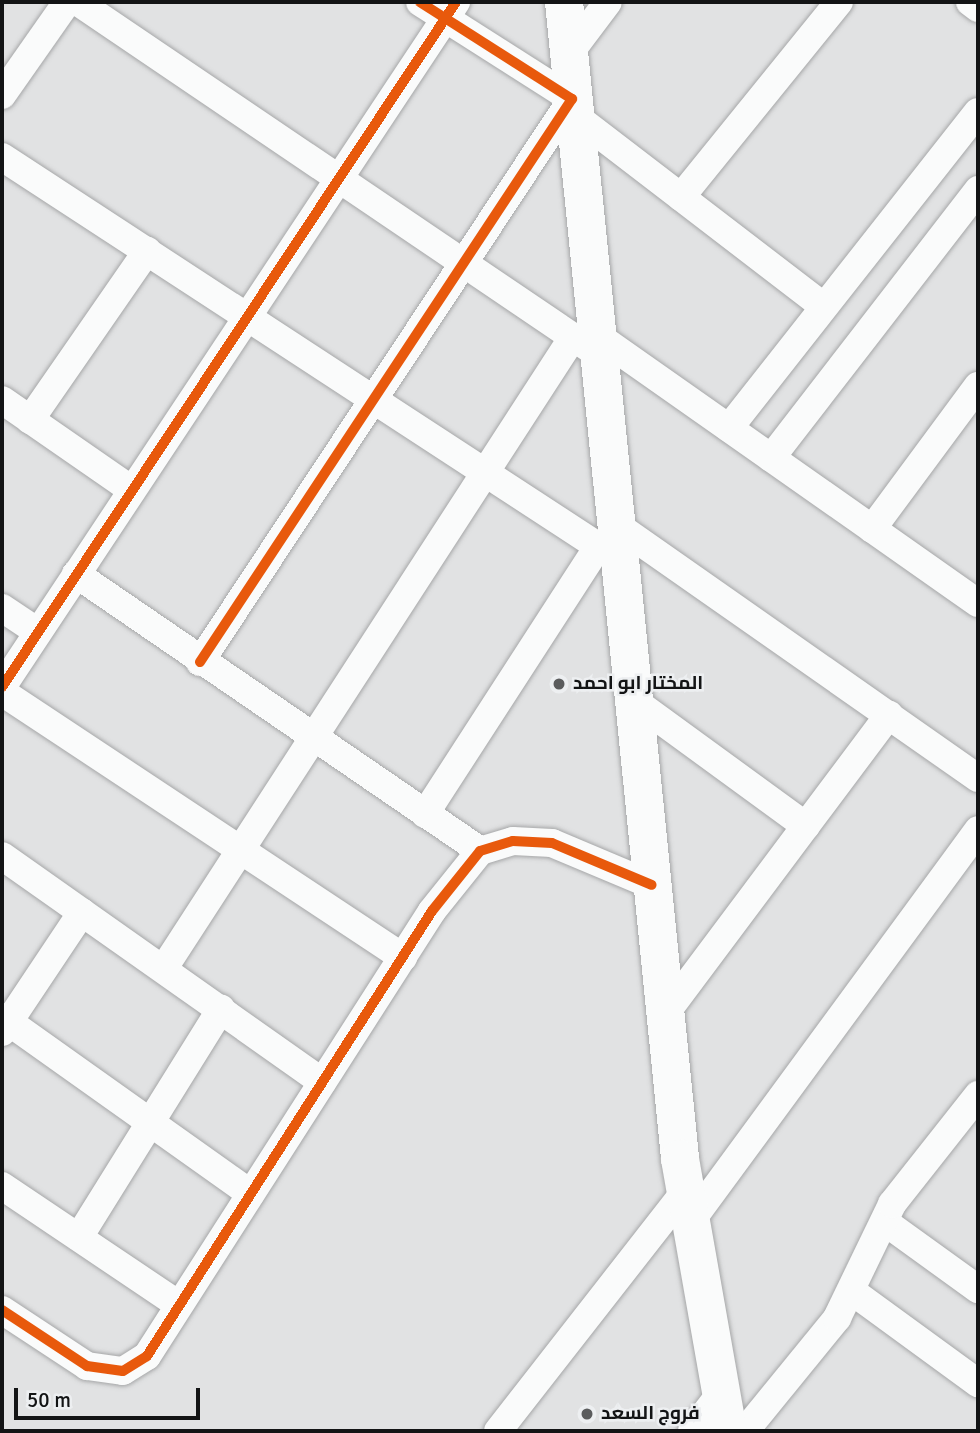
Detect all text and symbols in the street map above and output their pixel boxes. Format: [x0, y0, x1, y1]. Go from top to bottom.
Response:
place label: المختار ابو احمد [573, 673, 703, 695]
marker: المختار ابو احمد [551, 676, 567, 692]
scale bar [18, 1374, 203, 1418]
text: 50 m [27, 1387, 71, 1413]
place label: فروج السعد [601, 1403, 700, 1425]
marker: فروج السعد [579, 1406, 595, 1422]

